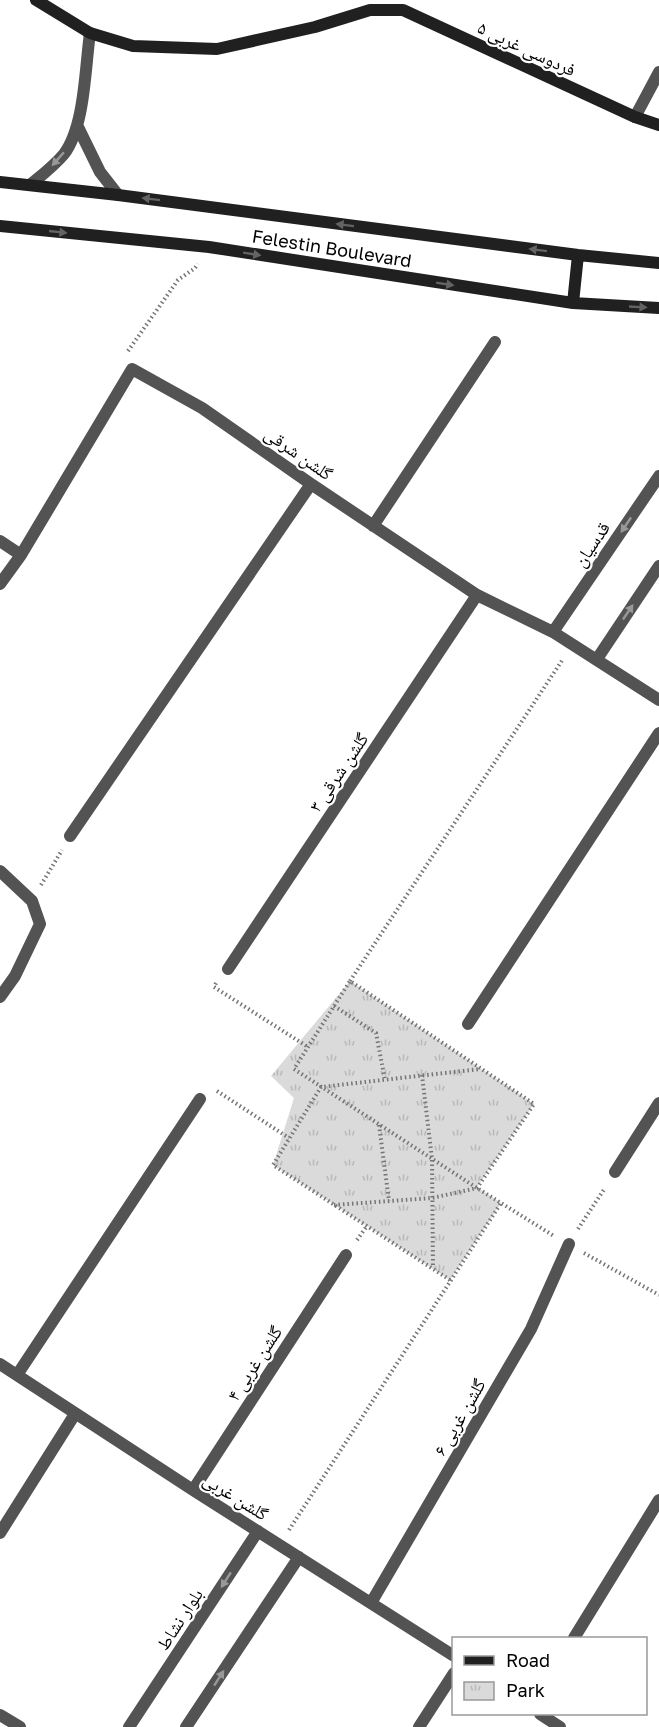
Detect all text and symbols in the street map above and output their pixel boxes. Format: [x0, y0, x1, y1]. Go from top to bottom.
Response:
street label: فردوسی غربی ۵ [474, 16, 580, 81]
one-way arrow [51, 152, 65, 167]
one-way arrow [142, 195, 161, 204]
one-way arrow [335, 220, 354, 229]
street label: Felestin Boulevard [251, 225, 413, 271]
one-way arrow [49, 227, 68, 237]
one-way arrow [529, 246, 548, 255]
one-way arrow [243, 249, 262, 258]
one-way arrow [435, 279, 454, 288]
one-way arrow [629, 302, 648, 311]
street label: گلشن شرقی [260, 422, 338, 485]
one-way arrow [620, 516, 632, 532]
street label: قدسیان [568, 517, 615, 571]
one-way arrow [622, 604, 633, 620]
street label: گلشن شرقی ۳ [304, 728, 374, 816]
street label: گلشن غربی ۴ [222, 1321, 288, 1405]
street label: گلشن غربی ۶ [428, 1374, 491, 1460]
street label: گلشن غربی [199, 1467, 273, 1526]
one-way arrow [221, 1572, 232, 1588]
street label: بلوار نشاط [151, 1584, 207, 1654]
legend [452, 1637, 647, 1715]
text: Road [506, 1649, 550, 1671]
one-way arrow [213, 1670, 224, 1686]
text: Park [506, 1679, 545, 1701]

